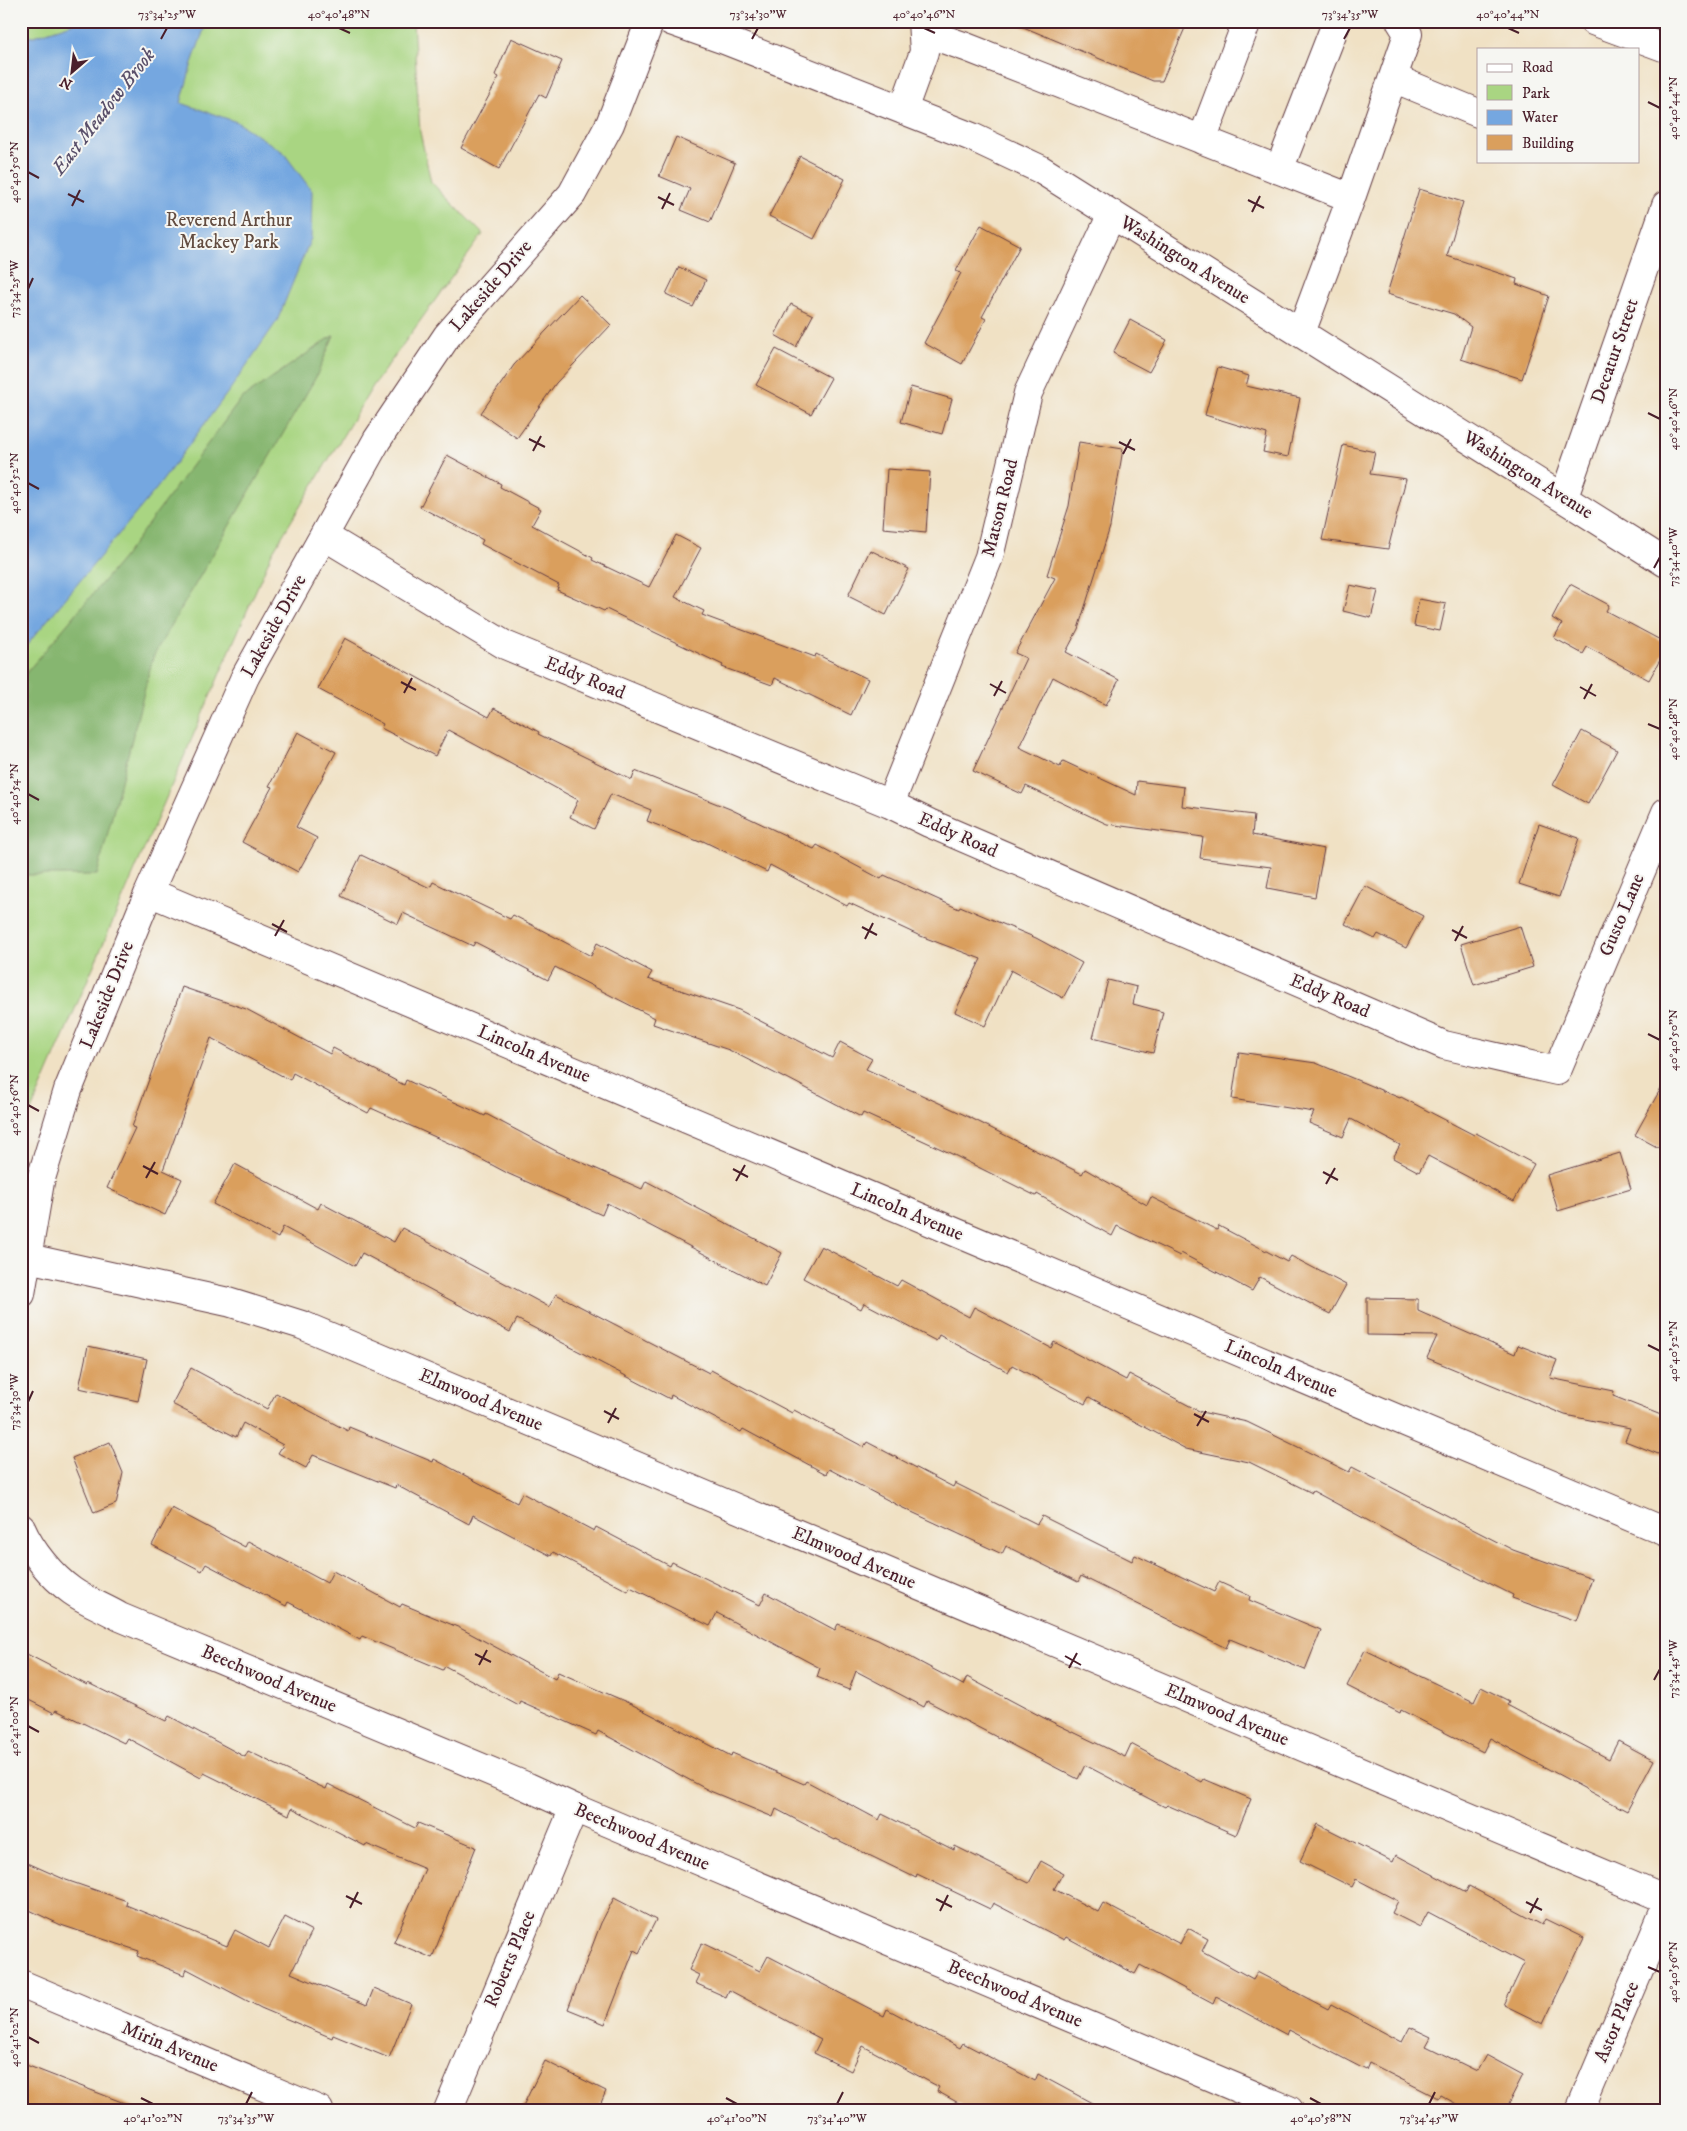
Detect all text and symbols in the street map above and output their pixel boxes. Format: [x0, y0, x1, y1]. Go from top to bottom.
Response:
text: 73°34'25"W [138, 7, 197, 22]
text: 40°40'48"N [308, 7, 370, 22]
text: 73°34'30"W [730, 7, 788, 22]
text: 40°40'46"N [893, 7, 955, 22]
text: 73°34'35"W [1322, 7, 1379, 22]
text: 40°40'44"N [1476, 7, 1540, 22]
water label: East Meadow Brook [46, 43, 162, 181]
north arrow [48, 48, 98, 98]
legend [1477, 48, 1640, 162]
text: Road [1522, 58, 1554, 77]
text: N [57, 72, 76, 93]
text: 40°40'44"N [1666, 76, 1681, 140]
text: Park [1522, 84, 1551, 103]
text: Water [1521, 108, 1558, 127]
text: Building [1522, 134, 1574, 153]
text: 40°40'50"N [7, 141, 22, 203]
park label: Reverend Arthur Mackey Park [166, 209, 292, 254]
street label: Washington Avenue [1115, 210, 1254, 309]
street label: Lakeside Drive [445, 235, 537, 337]
text: 73°34'25"W [7, 259, 22, 318]
street label: Decatur Street [1586, 295, 1644, 407]
text: 40°40'46"N [1666, 388, 1681, 450]
street label: Washington Avenue [1458, 425, 1597, 524]
text: 40°40'52"N [7, 452, 22, 514]
street label: Matson Road [977, 456, 1023, 560]
text: 73°34'40"W [1666, 526, 1681, 587]
street label: Lakeside Drive [236, 571, 312, 681]
street label: Eddy Road [541, 651, 629, 705]
text: 40°40'48"N [1666, 698, 1681, 760]
text: 40°40'54"N [7, 763, 22, 825]
street label: Eddy Road [915, 807, 1002, 863]
street label: Gusto Lane [1594, 870, 1650, 960]
street label: Lakeside Drive [75, 938, 139, 1052]
street label: Eddy Road [1287, 969, 1374, 1023]
text: 40°40'50"N [1666, 1009, 1681, 1071]
street label: Lincoln Avenue [474, 1020, 594, 1088]
text: 40°40'56"N [7, 1074, 22, 1136]
street label: Lincoln Avenue [847, 1178, 967, 1246]
text: 40°40'52"N [1666, 1320, 1681, 1382]
street label: Lincoln Avenue [1221, 1335, 1341, 1403]
street label: Elmwood Avenue [416, 1364, 546, 1436]
text: 73°34'30"W [7, 1373, 22, 1430]
street label: Elmwood Avenue [789, 1522, 919, 1594]
text: 73°34'45"W [1666, 1639, 1681, 1698]
street label: Beechwood Avenue [198, 1640, 340, 1718]
street label: Elmwood Avenue [1162, 1679, 1292, 1751]
text: 40°41'00"N [7, 1696, 22, 1756]
street label: Beechwood Avenue [571, 1798, 713, 1876]
street label: Roberts Place [479, 1907, 541, 2011]
text: 40°40'56"N [1666, 1941, 1681, 2003]
street label: Beechwood Avenue [944, 1955, 1086, 2033]
street label: Astor Place [1590, 1978, 1644, 2066]
text: 40°41'02"N [7, 2007, 22, 2067]
street label: Mirin Avenue [118, 2016, 222, 2078]
text: 40°41'02"N [123, 2111, 183, 2126]
text: 73°34'35"W [218, 2111, 275, 2126]
text: 40°41'00"N [707, 2111, 767, 2126]
text: 73°34'40"W [807, 2111, 868, 2126]
text: 40°40'58"N [1290, 2111, 1352, 2126]
text: 73°34'45"W [1400, 2111, 1459, 2126]

